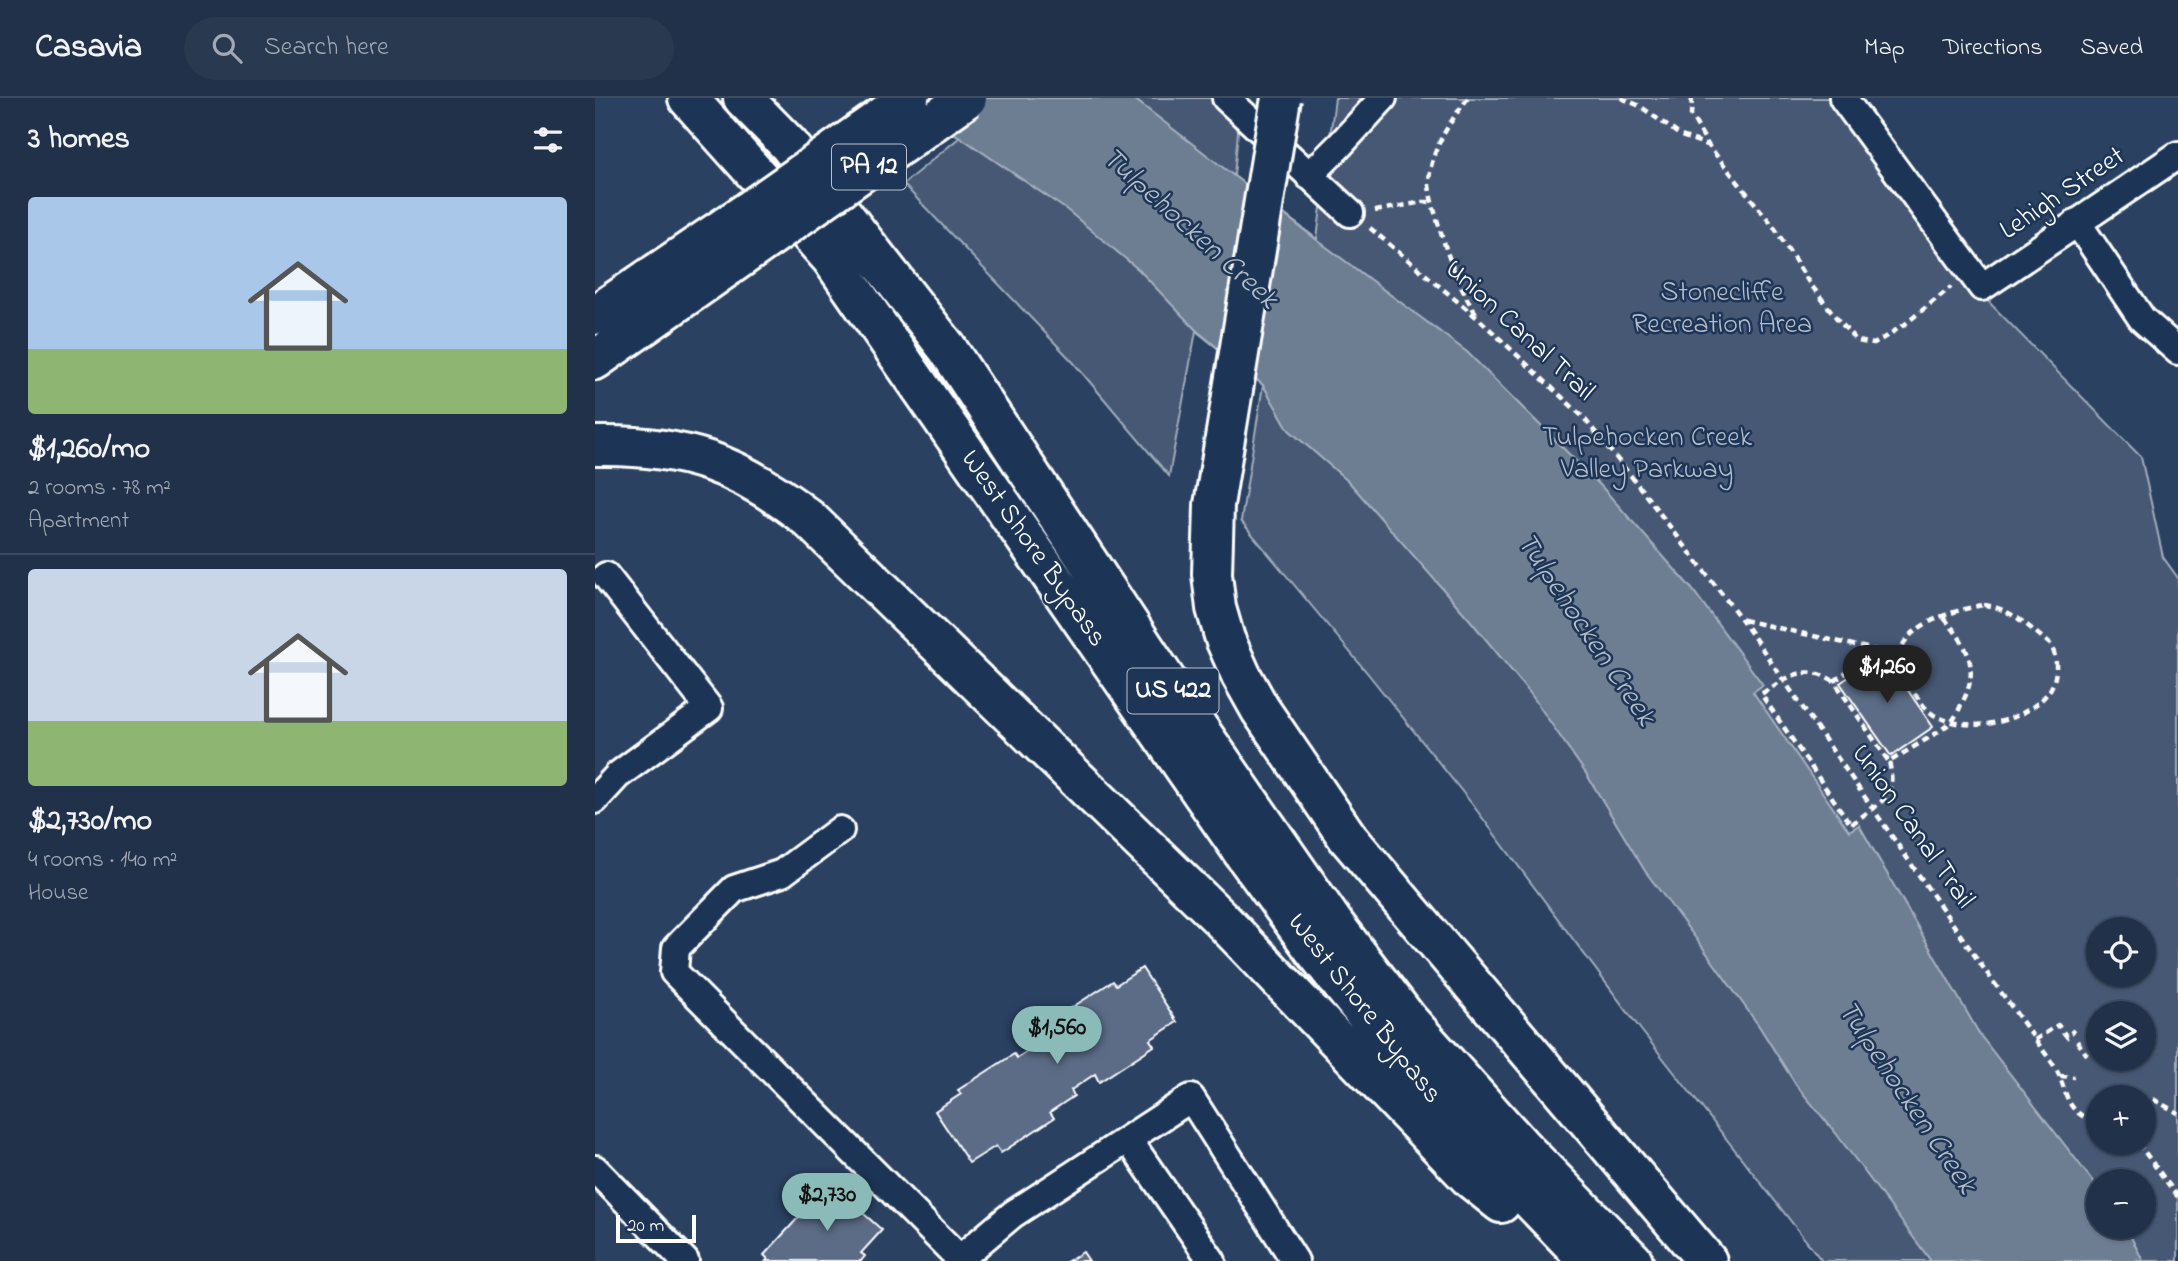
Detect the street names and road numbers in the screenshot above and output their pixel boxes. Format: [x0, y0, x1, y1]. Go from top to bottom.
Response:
street label: Lehigh Street [1992, 137, 2134, 251]
road number: PA 12 [832, 144, 906, 190]
street label: Union Canal Trail [1435, 250, 1603, 412]
street label: West Shore Bypass [950, 442, 1116, 656]
road number: US 422 [1127, 668, 1219, 713]
street label: Union Canal Trail [1840, 736, 1984, 918]
street label: West Shore Bypass [1276, 905, 1452, 1113]

